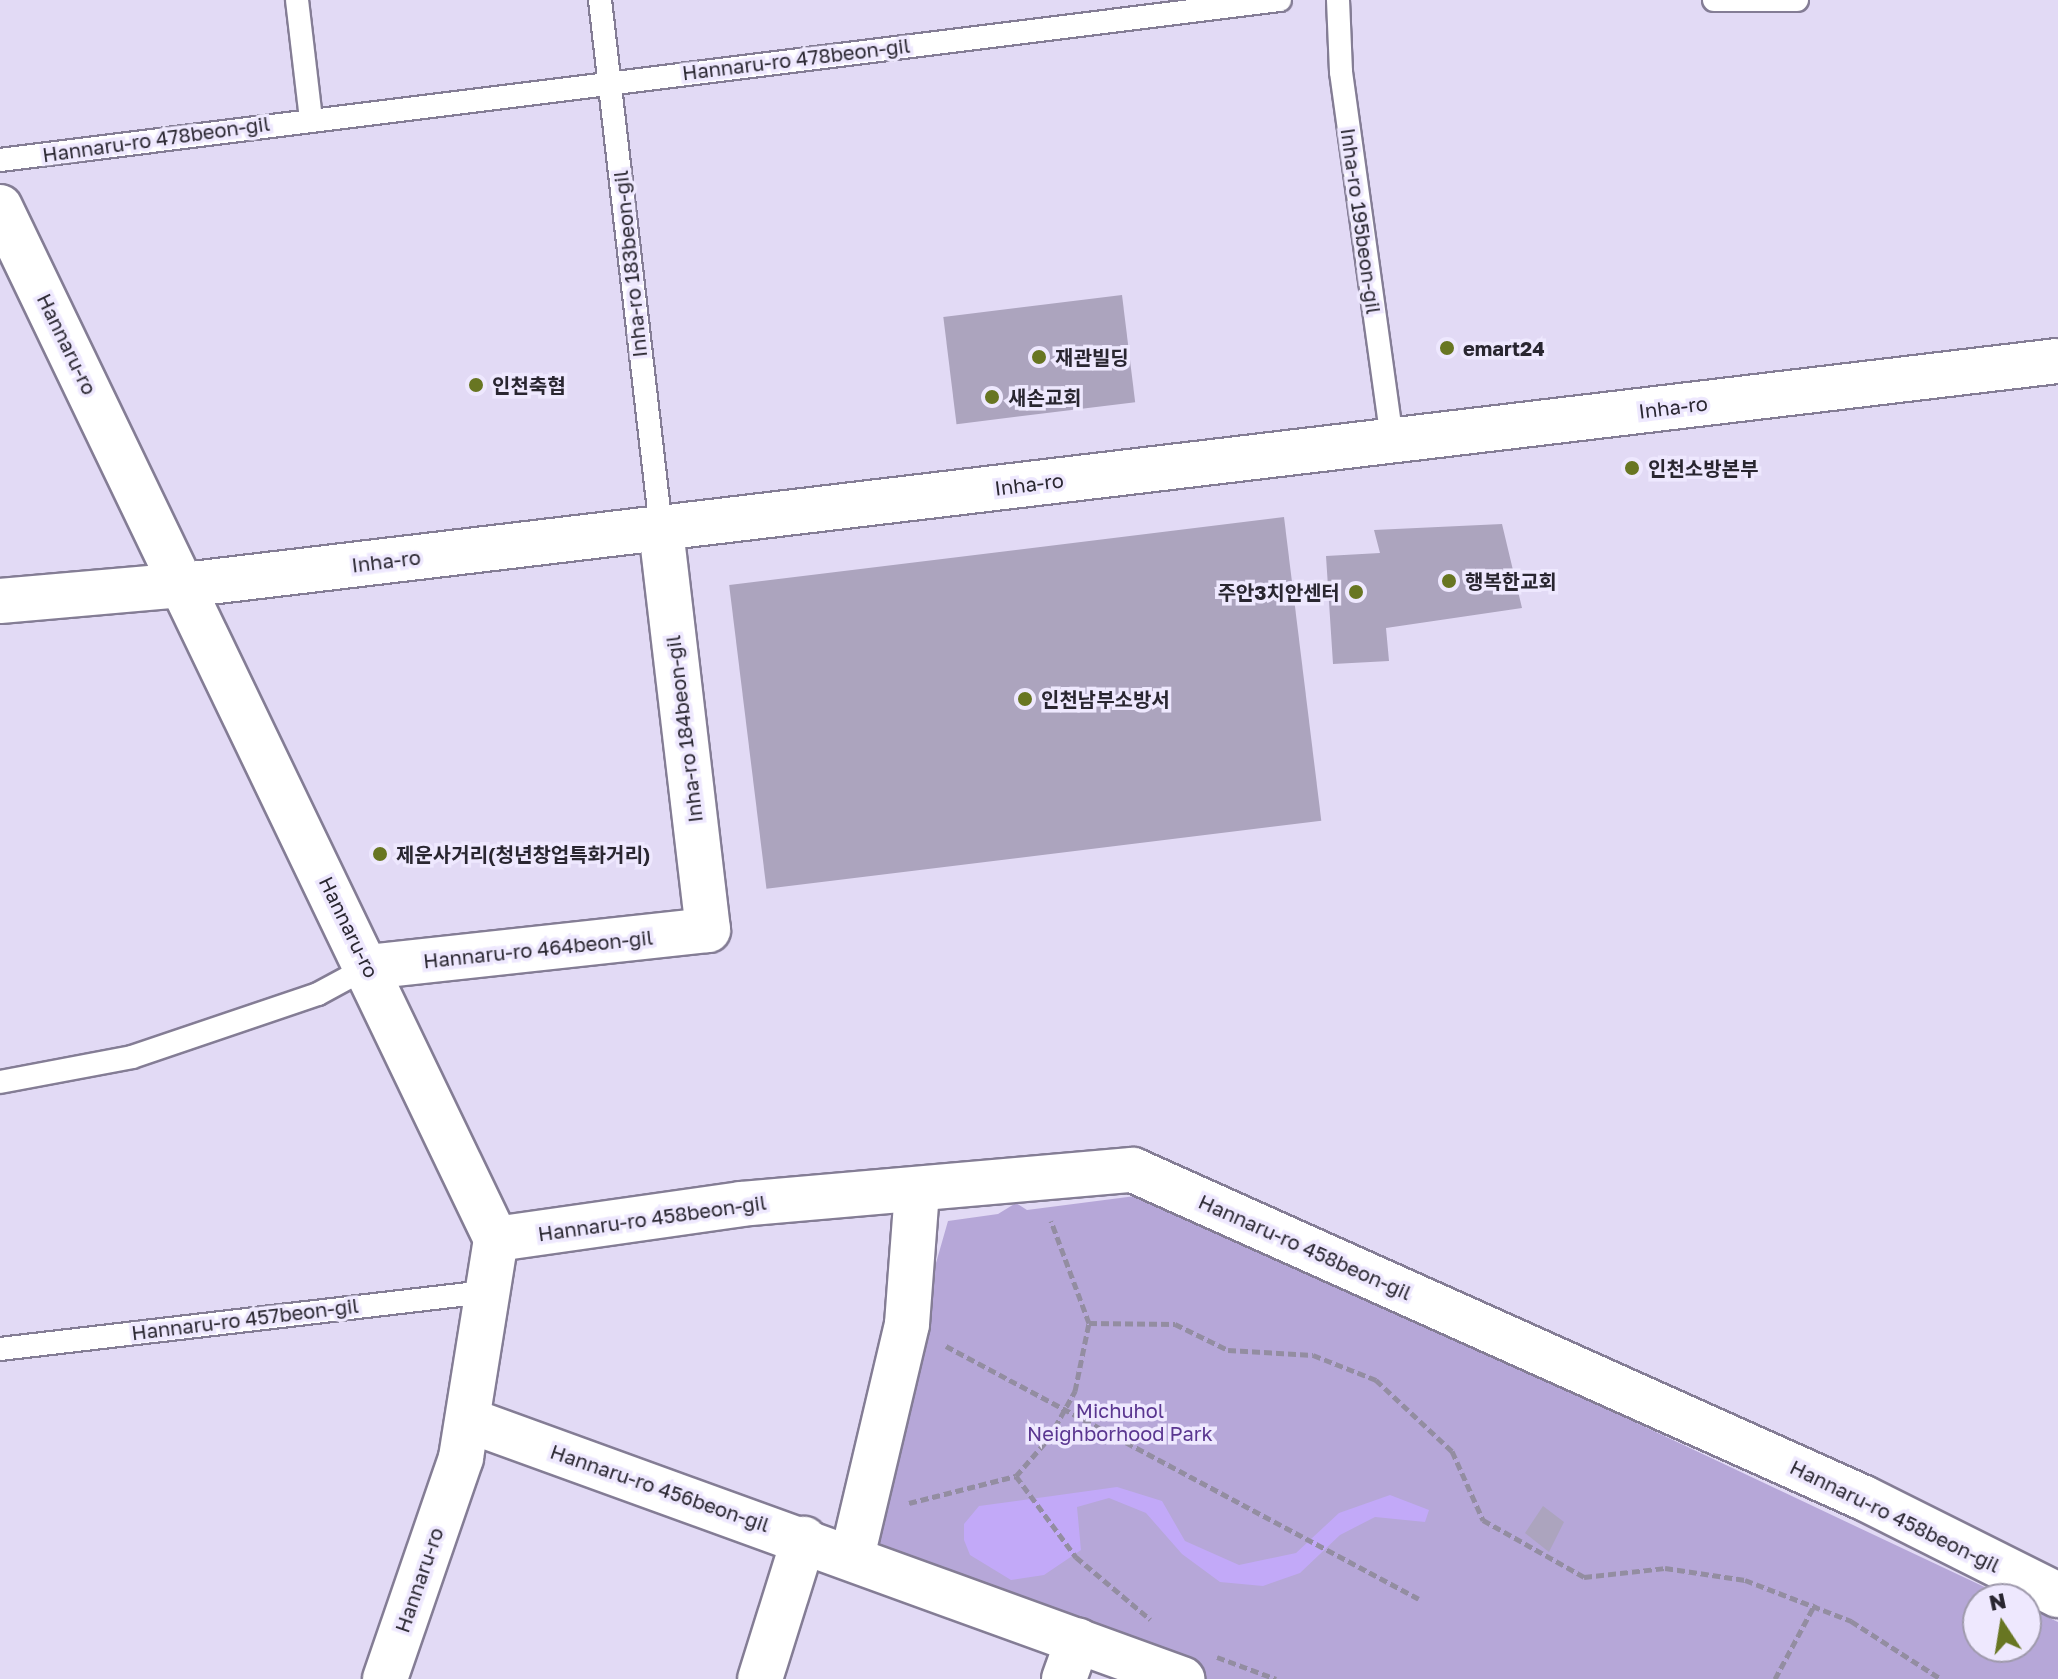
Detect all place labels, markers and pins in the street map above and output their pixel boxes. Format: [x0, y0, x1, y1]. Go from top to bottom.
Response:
place label: emart24 [1463, 336, 1545, 360]
marker: emart24 [1438, 339, 1456, 357]
place label: 재관빌딩 [1055, 345, 1129, 369]
marker: 재관빌딩 [1030, 348, 1048, 366]
place label: 인천축협 [492, 373, 566, 397]
marker: 인천축협 [467, 376, 485, 394]
place label: 새손교회 [1008, 385, 1082, 409]
marker: 새손교회 [983, 388, 1001, 406]
place label: 인천소방본부 [1648, 456, 1758, 480]
marker: 인천소방본부 [1623, 459, 1641, 477]
place label: 행복한교회 [1465, 569, 1557, 593]
marker: 행복한교회 [1440, 572, 1458, 590]
place label: 주안3치안센터 [1217, 580, 1340, 604]
marker: 주안3치안센터 [1347, 583, 1365, 601]
place label: 인천남부소방서 [1041, 687, 1170, 711]
marker: 인천남부소방서 [1016, 690, 1034, 708]
place label: 제운사거리(청년창업특화거리) [396, 842, 650, 866]
marker: 제운사거리(청년창업특화거리) [371, 845, 389, 863]

